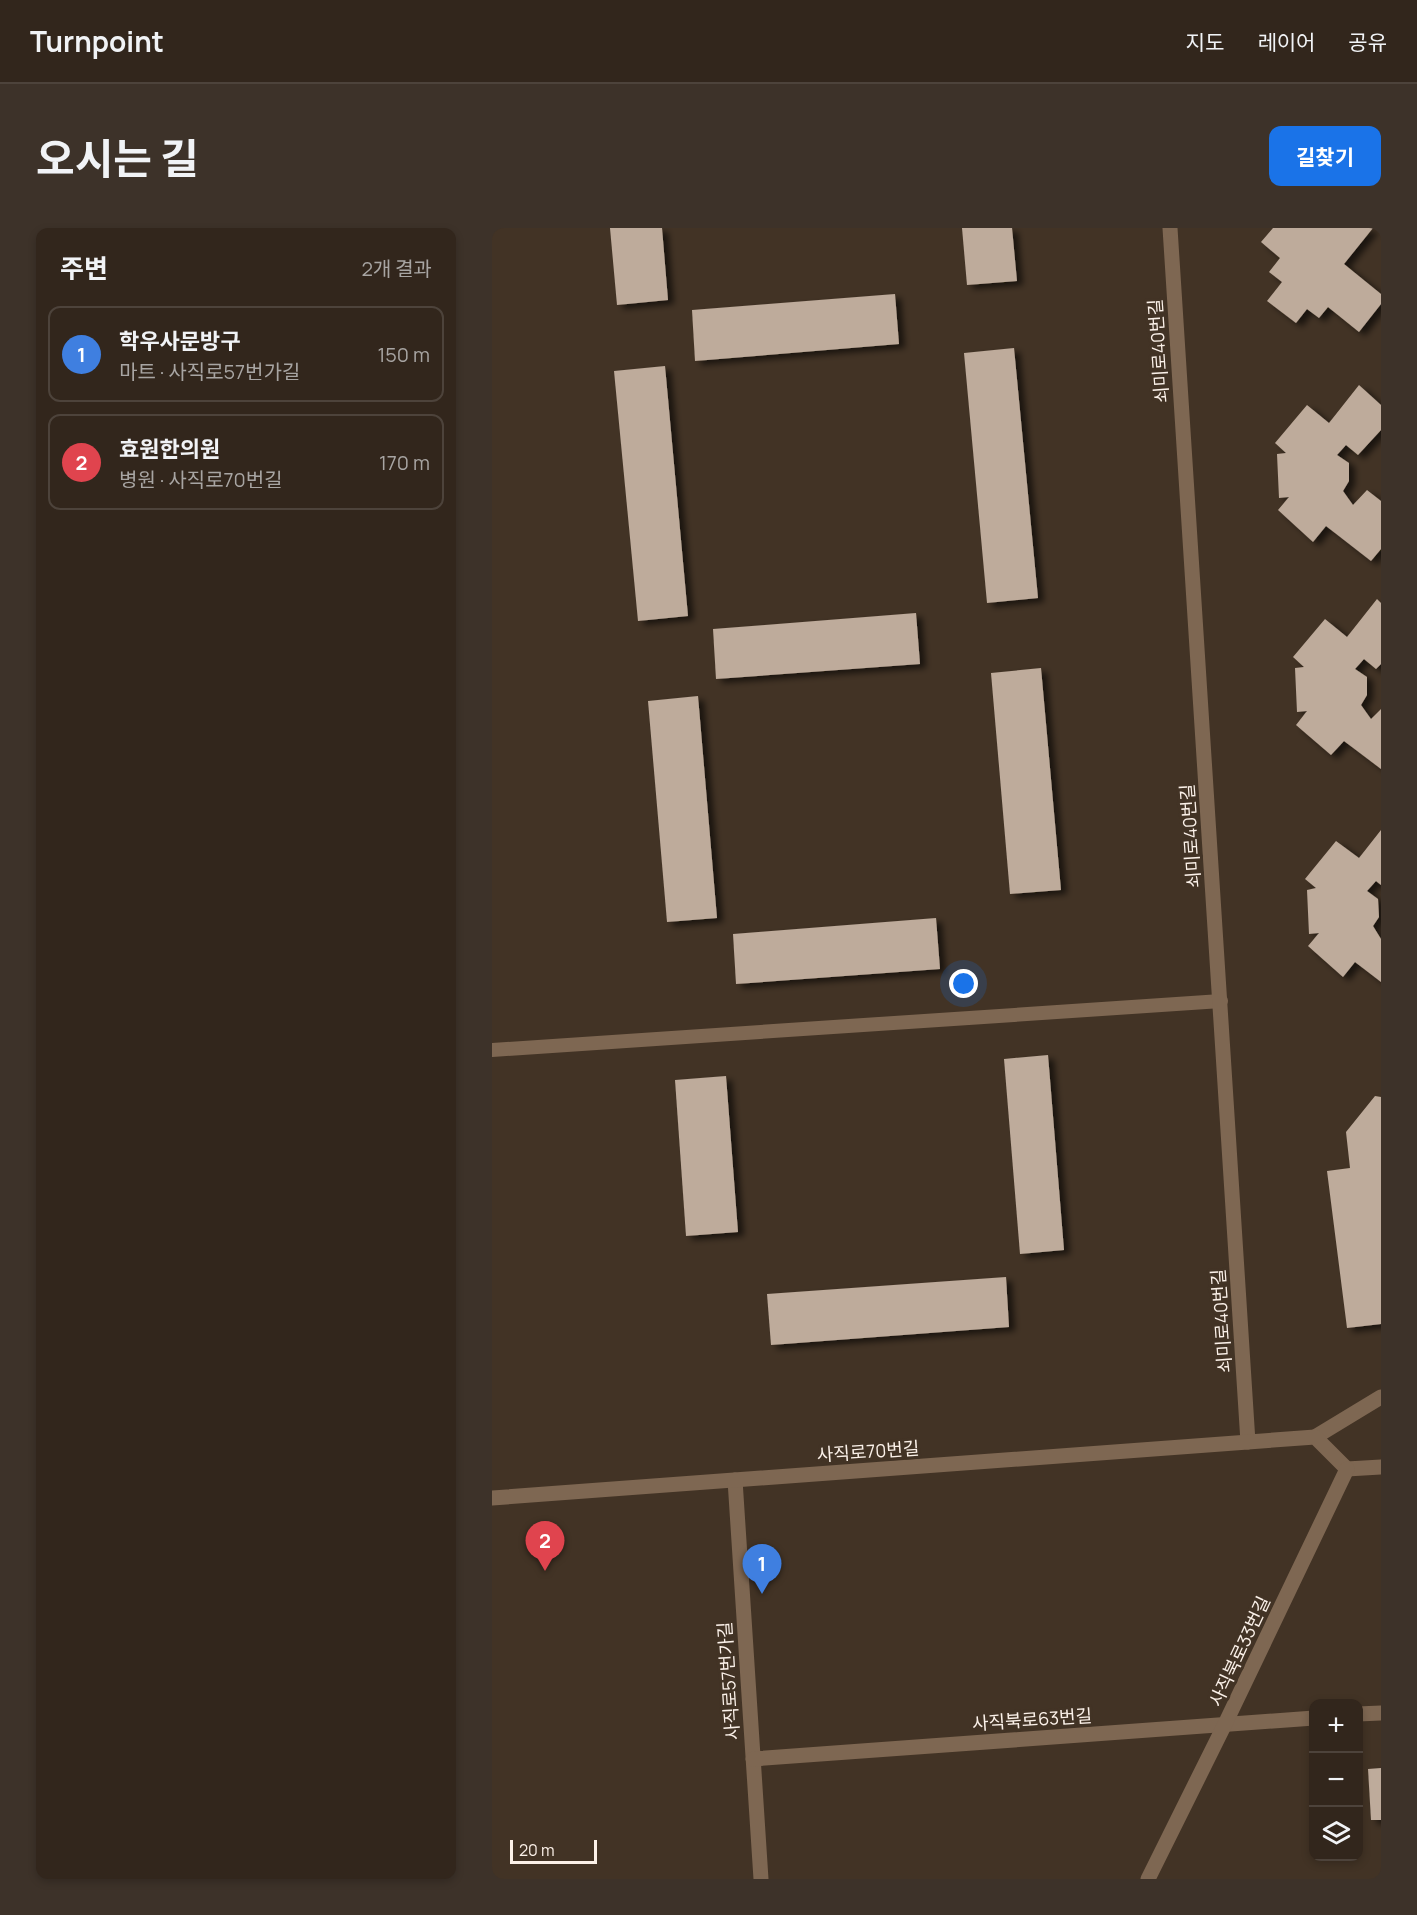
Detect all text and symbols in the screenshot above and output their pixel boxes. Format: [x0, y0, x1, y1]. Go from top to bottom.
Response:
text: Turnpoint [30, 22, 164, 60]
text: 지도 [1186, 28, 1224, 56]
text: 레이어 [1257, 28, 1315, 56]
text: 공유 [1348, 28, 1387, 56]
button: 길찾기 [1269, 126, 1381, 186]
text: 오시는 길 [36, 129, 199, 187]
text: 주변 [60, 250, 108, 286]
text: 2개 결과 [361, 255, 432, 282]
street label: 쇠미로40번길 [1142, 298, 1174, 404]
text: 학우사문방구 [119, 326, 240, 356]
text: 1 [77, 341, 86, 368]
text: 150 m [377, 341, 430, 368]
text: 마트 · 사직로57번가길 [119, 358, 300, 385]
text: 효원한의원 [119, 434, 220, 464]
text: 2 [76, 449, 87, 476]
text: 170 m [379, 449, 430, 476]
text: 병원 · 사직로70번길 [119, 466, 283, 493]
street label: 쇠미로40번길 [1174, 783, 1206, 889]
your location [949, 969, 978, 998]
street label: 쇠미로40번길 [1205, 1268, 1237, 1374]
street label: 사직로70번길 [816, 1435, 920, 1467]
pin: 2 [526, 1522, 564, 1571]
pin: 1 [742, 1544, 782, 1594]
street label: 사직북로33번길 [1203, 1592, 1275, 1710]
street label: 사직로57번가길 [712, 1621, 744, 1741]
map controls [1309, 1699, 1363, 1861]
button: + [1309, 1699, 1363, 1753]
street label: 사직북로63번길 [971, 1703, 1093, 1735]
button: − [1309, 1753, 1363, 1807]
button: layers [1309, 1807, 1363, 1861]
scale bar [510, 1837, 597, 1864]
text: 20 m [519, 1839, 555, 1861]

